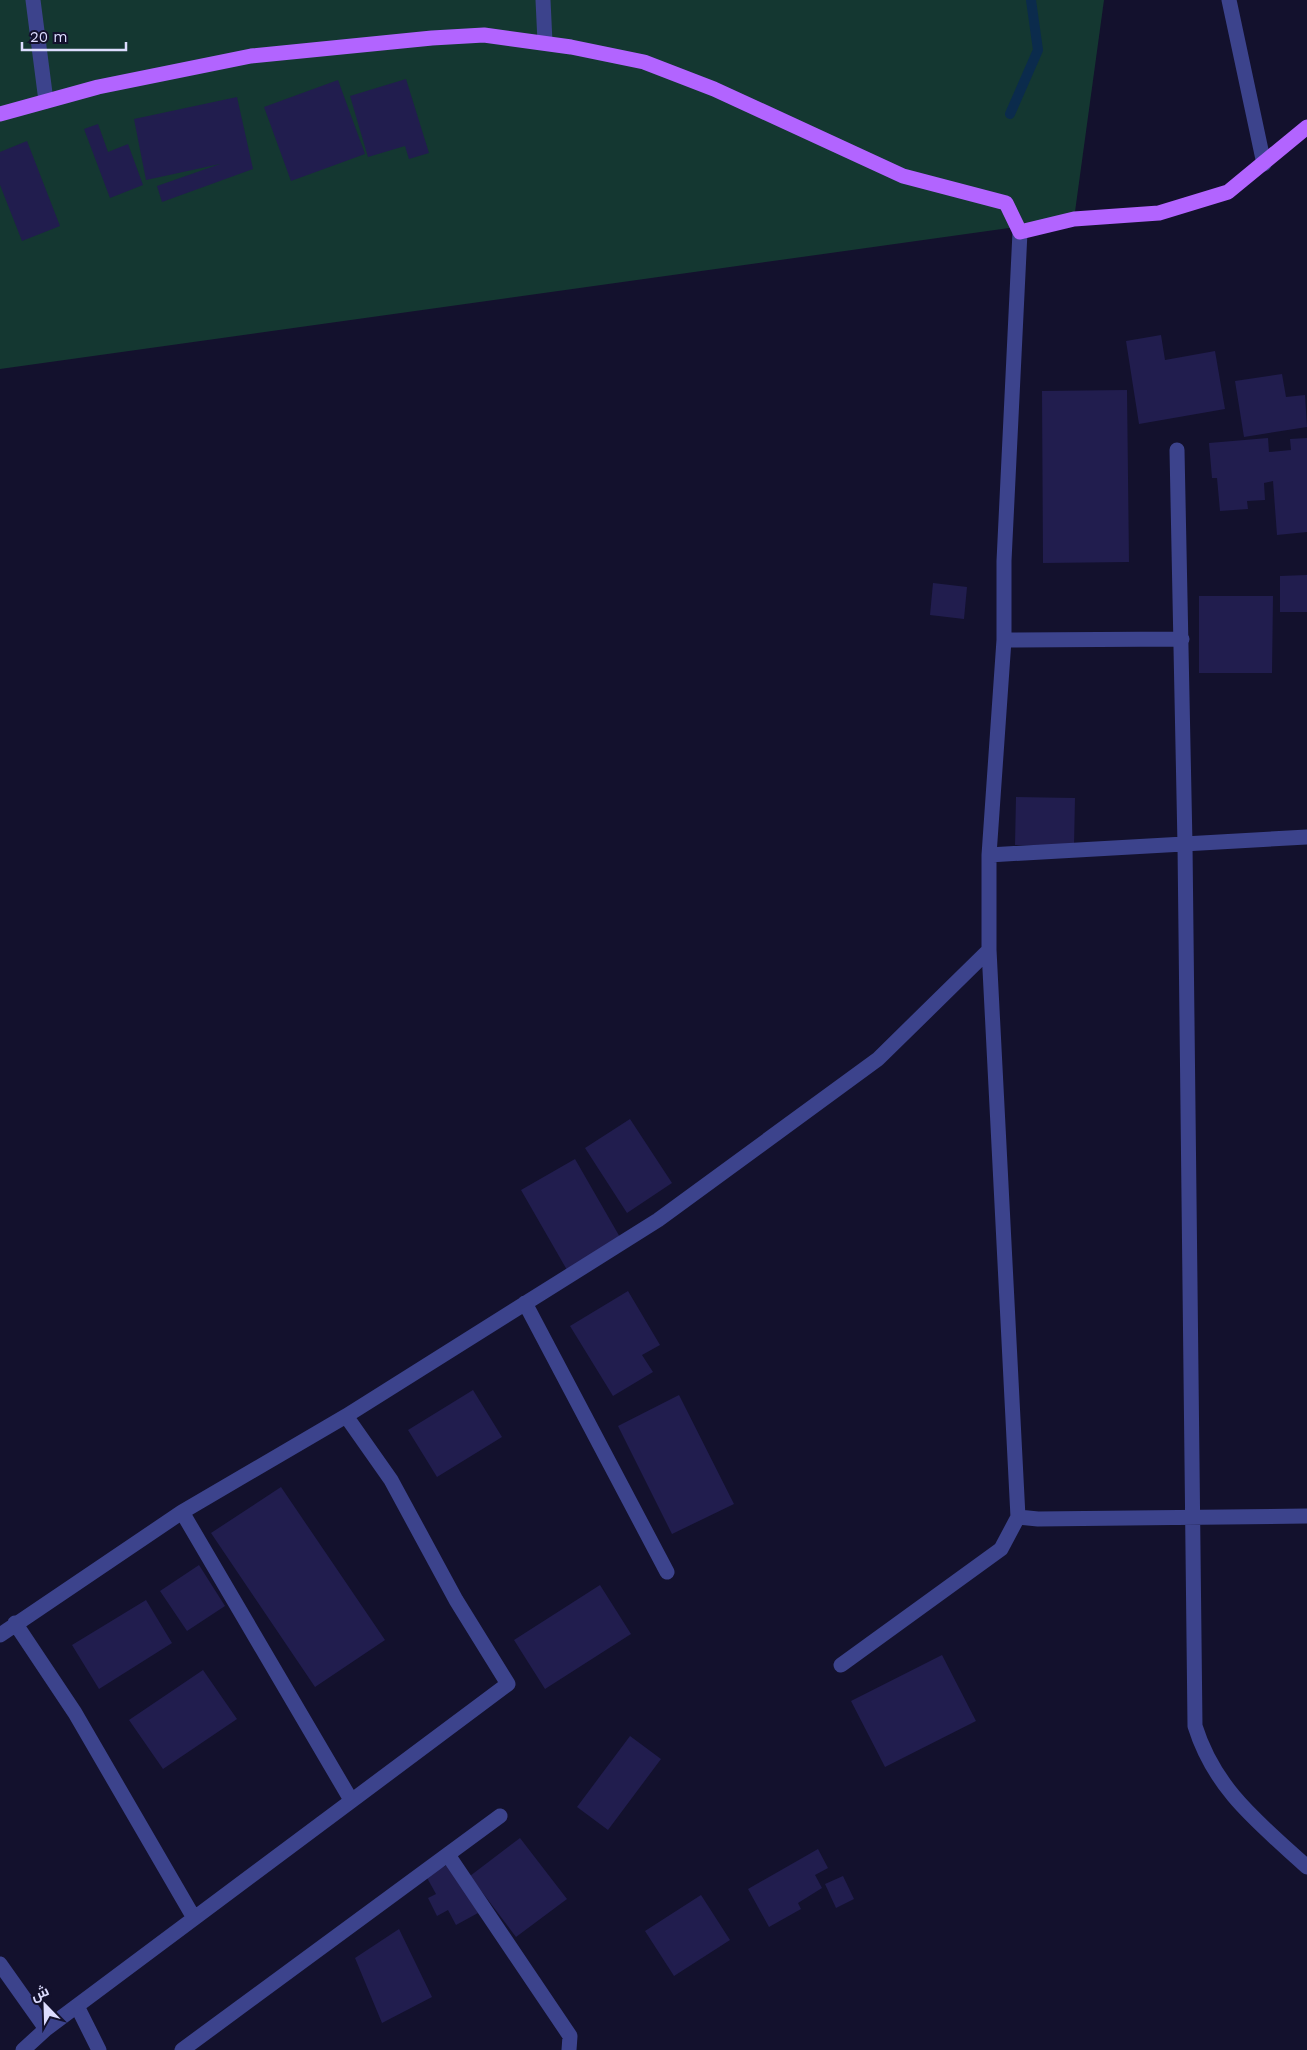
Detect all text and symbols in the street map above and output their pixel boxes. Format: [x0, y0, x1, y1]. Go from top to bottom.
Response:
scale bar [22, 20, 126, 52]
text: 20 m [30, 28, 68, 46]
north arrow [20, 1980, 70, 2030]
text: ش [29, 1982, 52, 2005]

